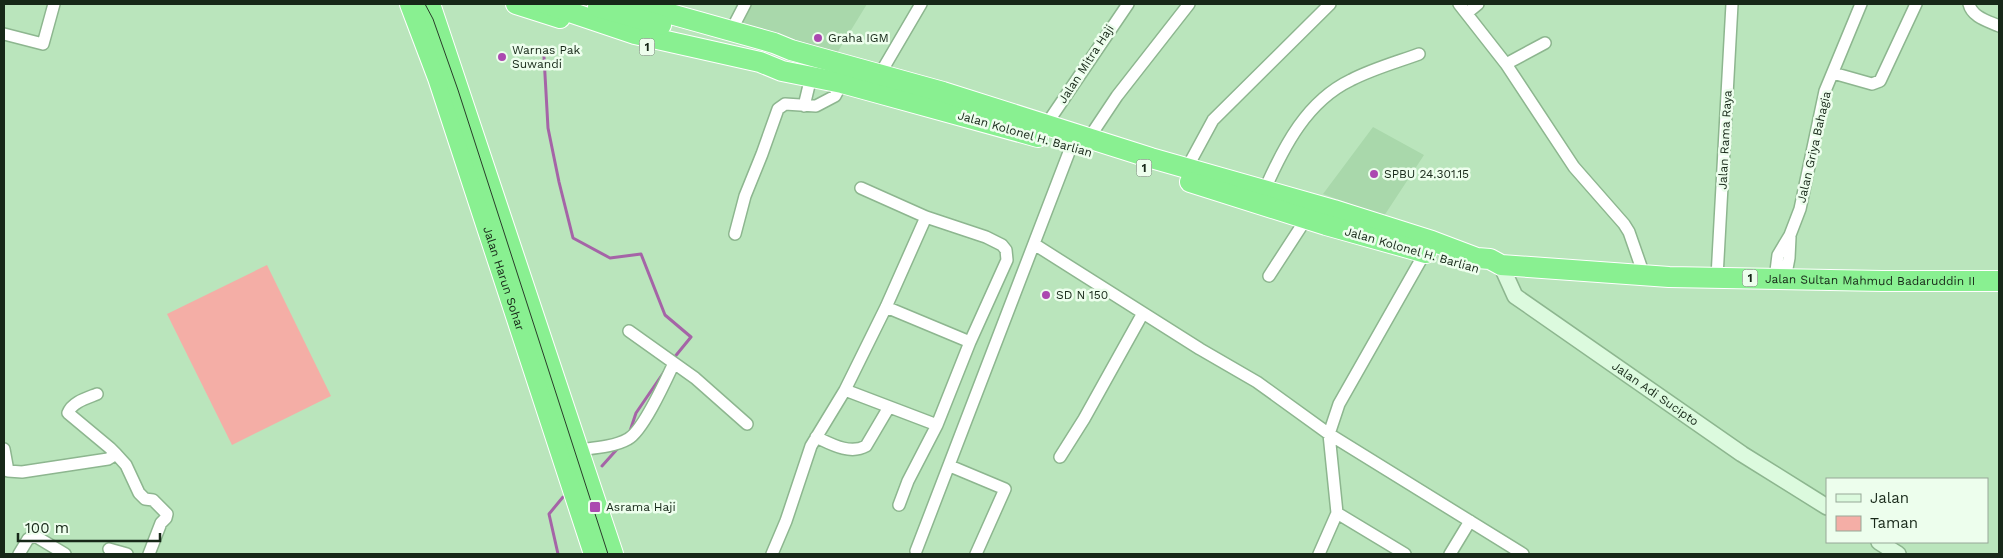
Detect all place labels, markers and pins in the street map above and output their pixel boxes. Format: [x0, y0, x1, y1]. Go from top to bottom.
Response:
place label: Graha IGM [828, 31, 889, 45]
marker: Graha IGM [812, 32, 824, 44]
place label: Warnas Pak Suwandi [512, 43, 580, 71]
marker: Warnas Pak Suwandi [496, 51, 508, 63]
place label: SPBU 24.301.15 [1384, 167, 1469, 181]
marker: SPBU 24.301.15 [1368, 168, 1380, 180]
place label: SD N 150 [1056, 288, 1108, 302]
marker: SD N 150 [1040, 289, 1052, 301]
marker: Asrama Haji [588, 500, 602, 514]
place label: Asrama Haji [606, 500, 676, 514]

